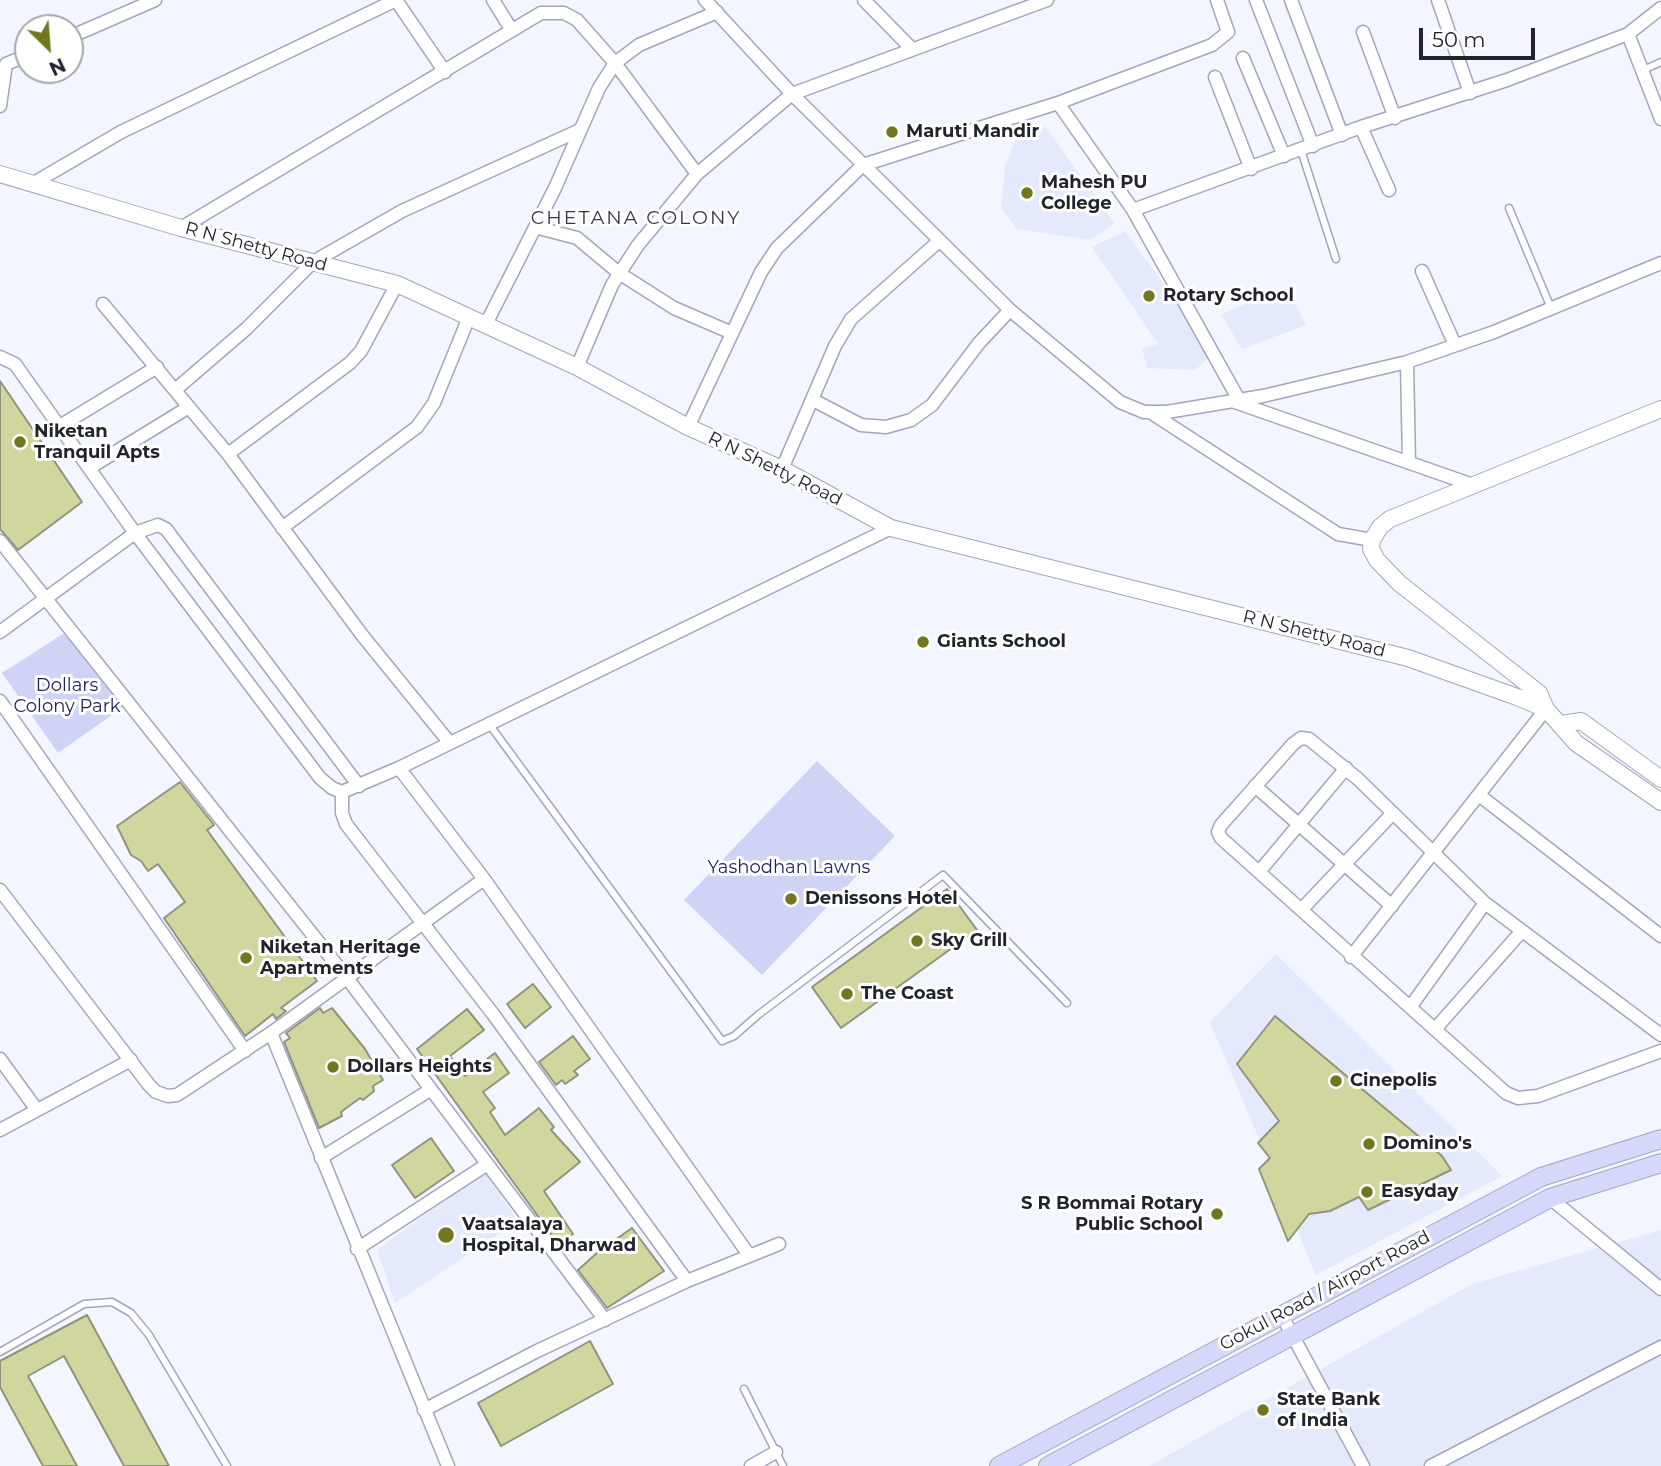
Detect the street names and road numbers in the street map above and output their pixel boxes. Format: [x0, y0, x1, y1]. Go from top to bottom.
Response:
street label: R N Shetty Road [182, 218, 330, 276]
street label: R N Shetty Road [704, 427, 846, 511]
street label: R N Shetty Road [1240, 606, 1388, 662]
street label: Gokul Road / Airport Road [1216, 1226, 1434, 1356]

